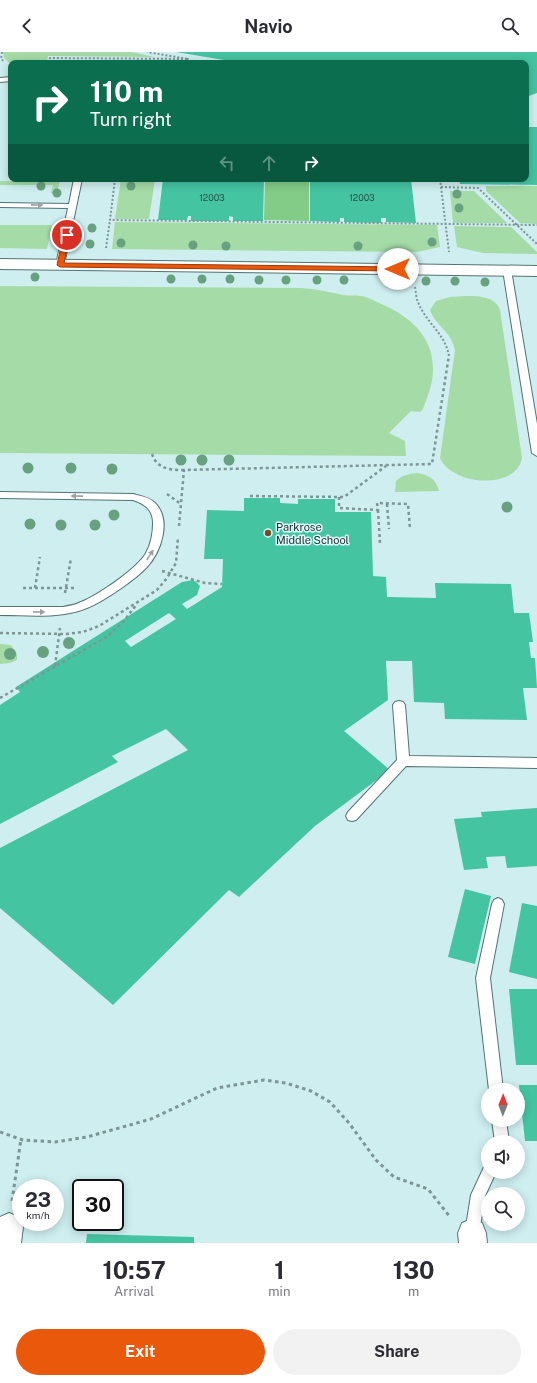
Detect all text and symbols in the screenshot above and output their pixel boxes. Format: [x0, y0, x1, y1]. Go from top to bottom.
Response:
icon: back [16, 15, 38, 37]
icon: search [499, 15, 521, 37]
text: Navio [244, 16, 293, 37]
text: 110 m [90, 75, 163, 108]
icon: right [24, 76, 76, 128]
text: Turn right [90, 109, 172, 130]
icon: left [216, 152, 238, 174]
icon: ahead [258, 152, 280, 174]
icon: right [300, 152, 322, 174]
house number: 12003 [199, 192, 225, 203]
house number: 12003 [349, 192, 375, 203]
one-way arrow [31, 202, 43, 209]
pin [50, 218, 84, 252]
icon: arrive [56, 224, 78, 246]
position arrow [377, 248, 419, 290]
one-way arrow [70, 493, 83, 499]
place label: Parkrose Middle School [276, 521, 349, 546]
marker: Parkrose Middle School [263, 528, 273, 538]
one-way arrow [146, 549, 153, 561]
one-way arrow [33, 608, 45, 615]
north arrow [481, 1083, 525, 1127]
map controls [481, 1083, 525, 1231]
button: sound [481, 1135, 525, 1179]
speed limit sign: 30 [72, 1179, 124, 1231]
button: search [481, 1187, 525, 1231]
text: 23 [25, 1188, 51, 1212]
text: km/h [26, 1209, 50, 1221]
text: 10:57 [102, 1256, 166, 1284]
text: 1 [274, 1256, 285, 1284]
text: 130 [393, 1256, 435, 1284]
text: Arrival [114, 1284, 154, 1299]
text: min [268, 1284, 290, 1299]
text: m [408, 1284, 419, 1299]
button: Exit [16, 1329, 265, 1375]
button: Share [273, 1329, 521, 1375]

